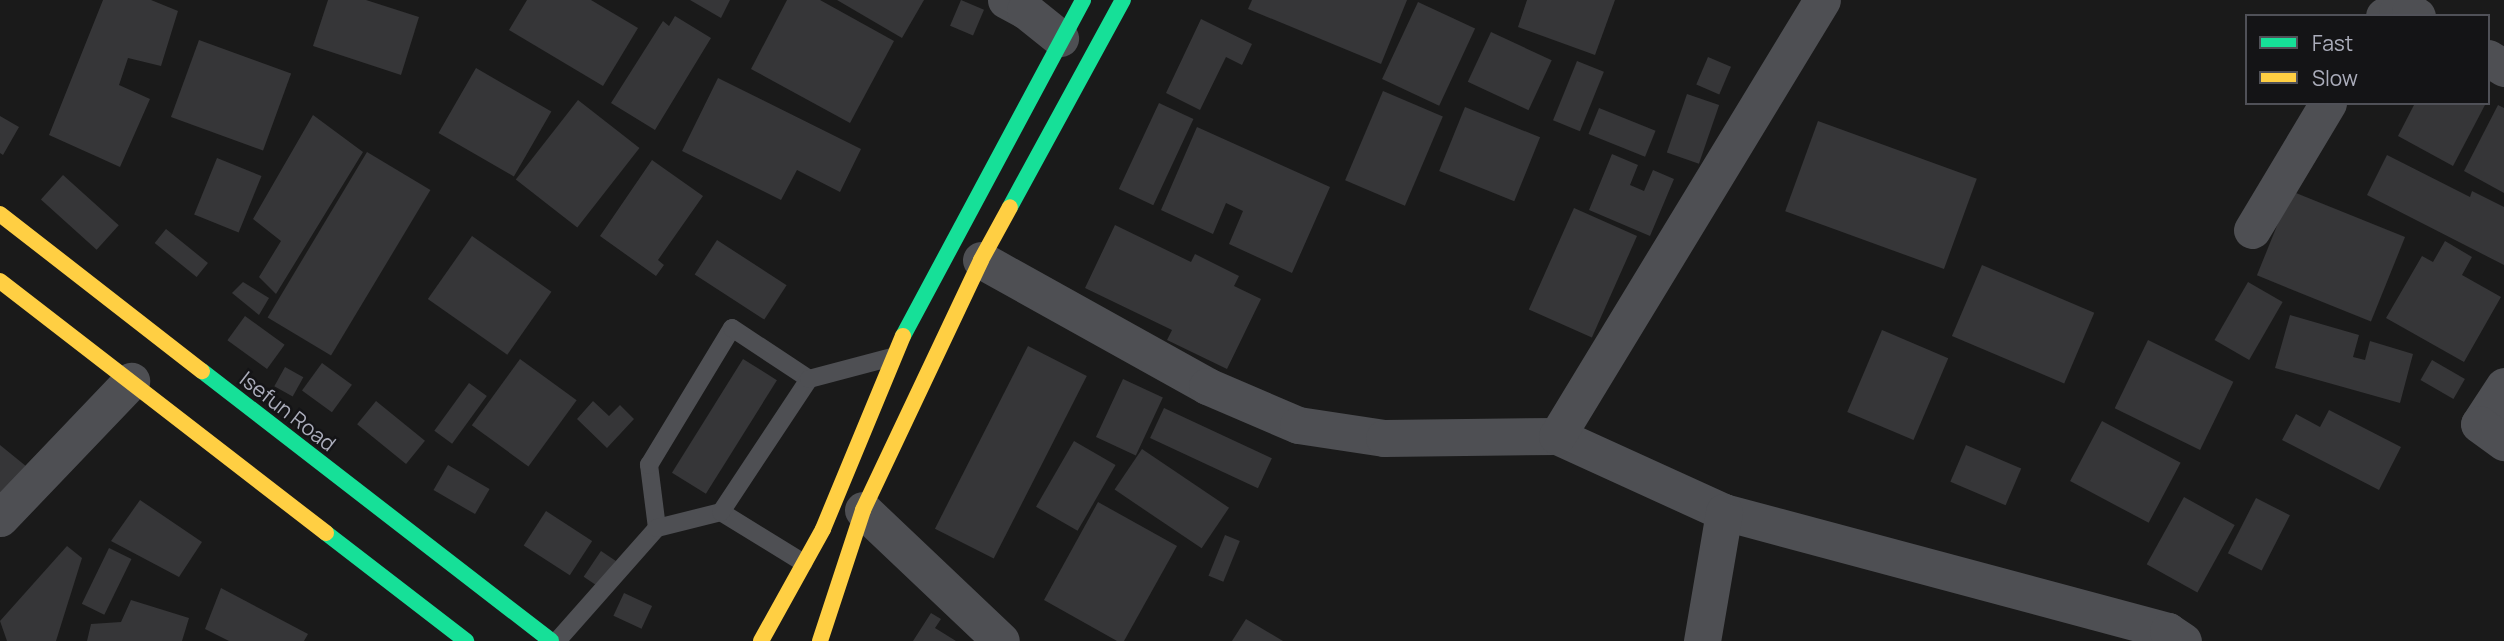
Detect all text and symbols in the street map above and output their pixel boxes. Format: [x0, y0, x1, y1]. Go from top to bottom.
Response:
legend [2245, 14, 2490, 105]
text: Fast [2312, 29, 2353, 57]
text: Slow [2312, 64, 2358, 92]
street label: Isefun Road [235, 366, 341, 456]

